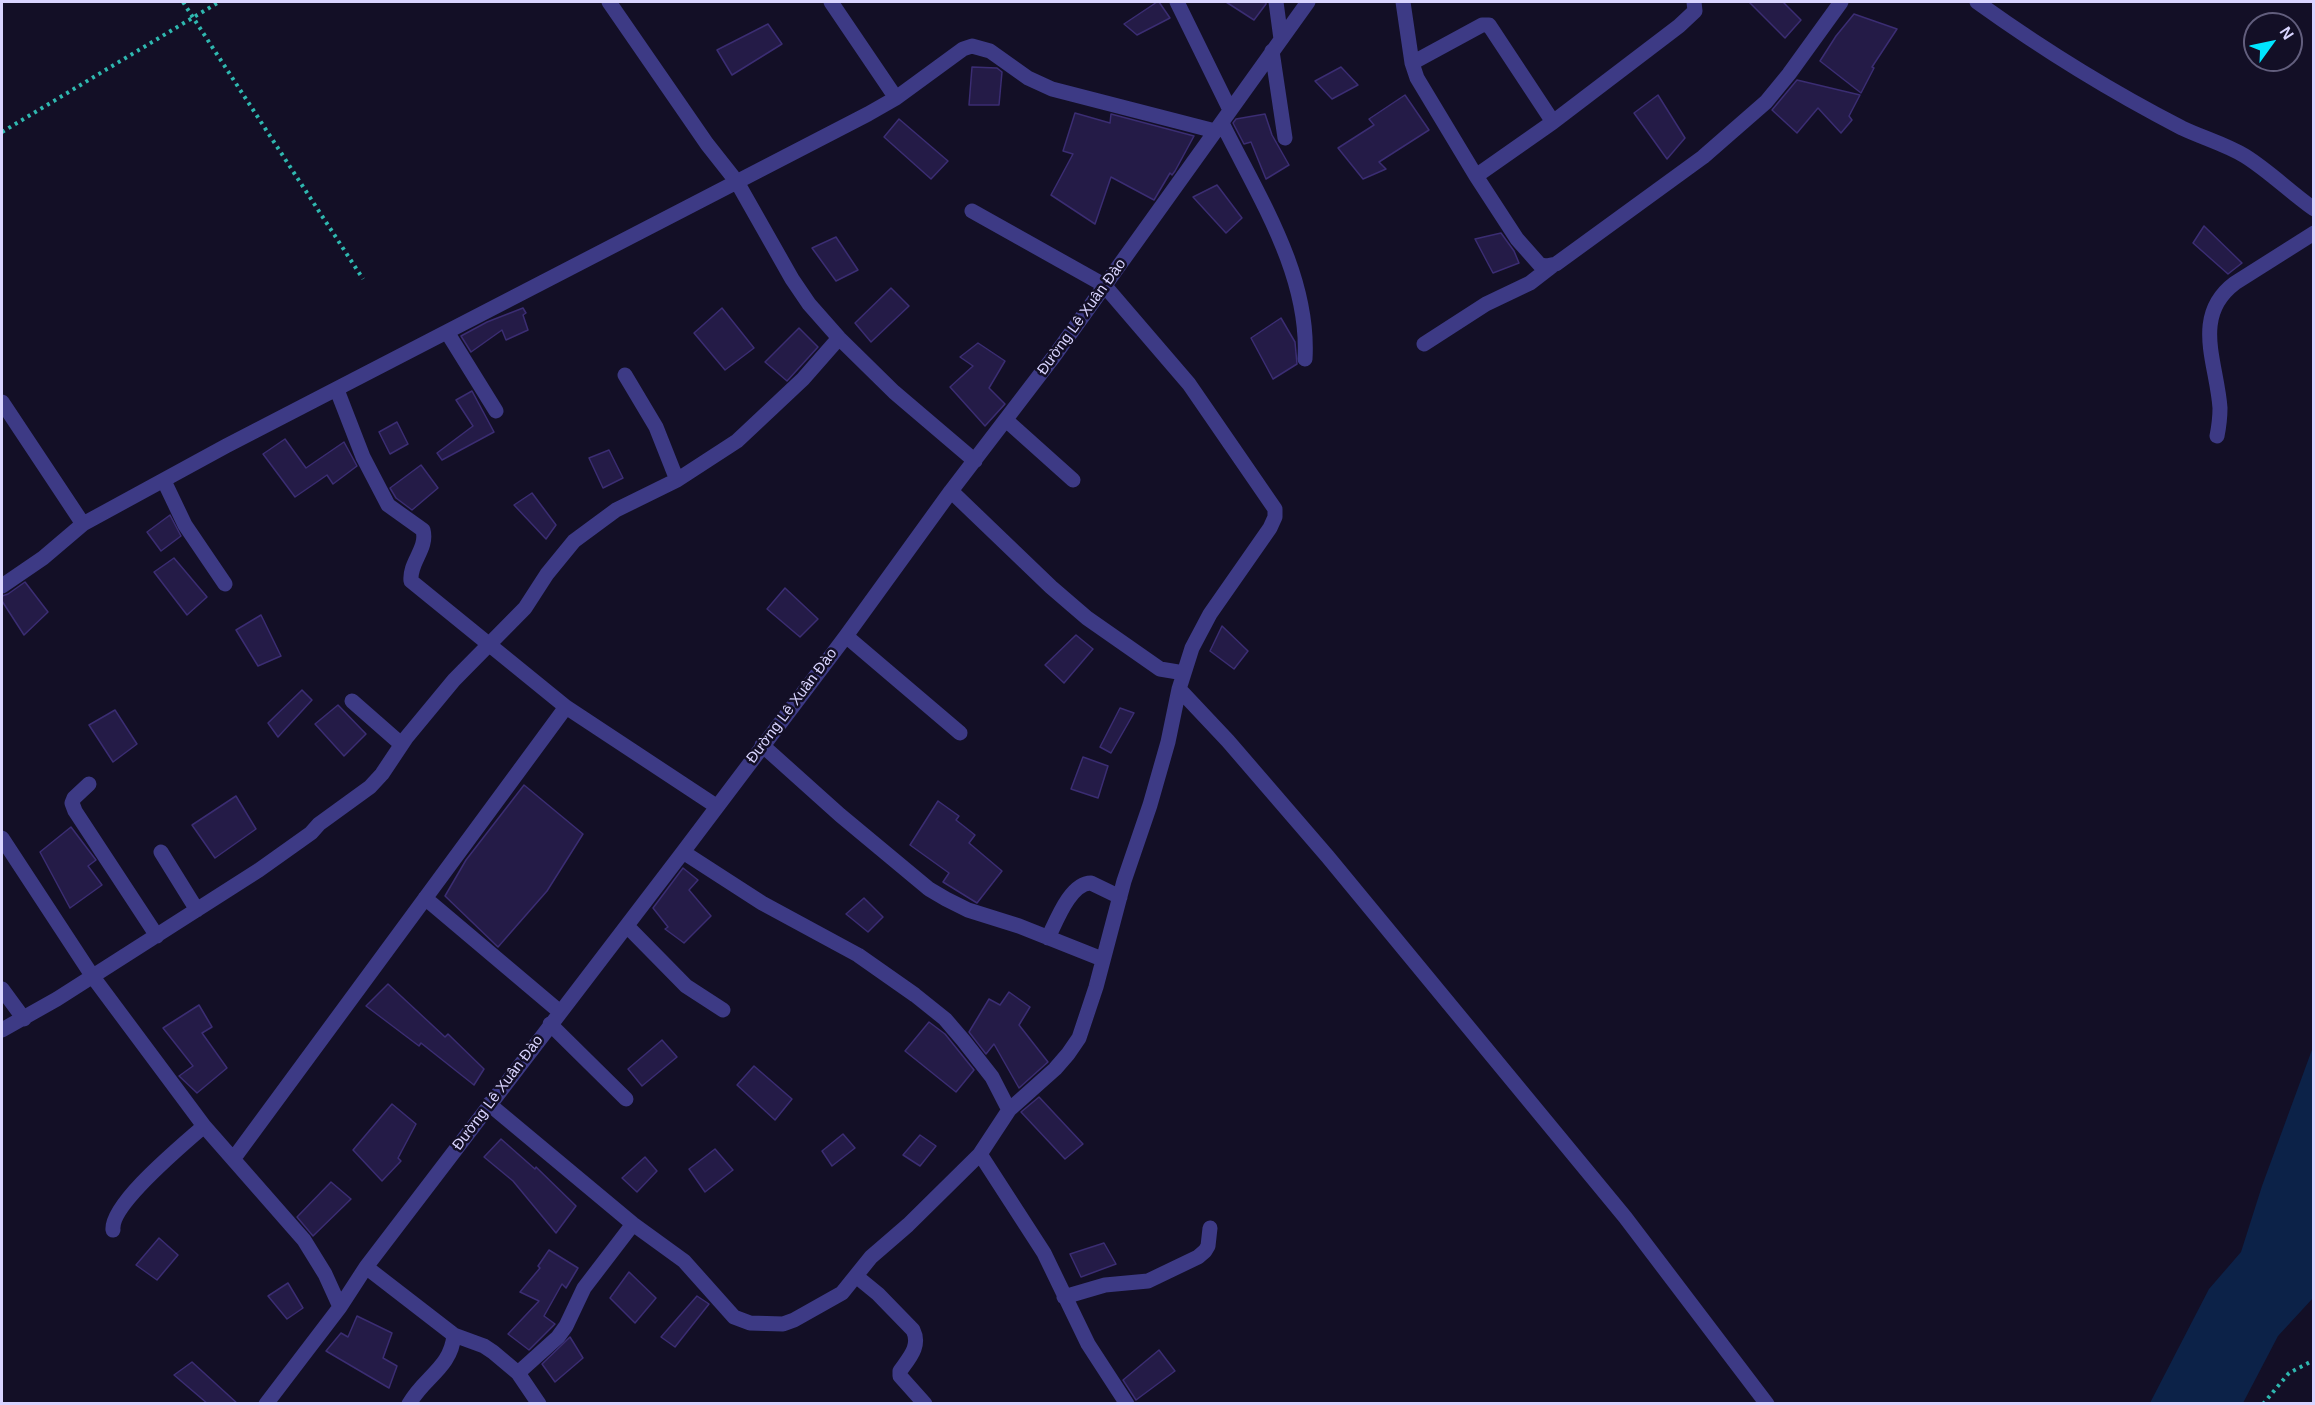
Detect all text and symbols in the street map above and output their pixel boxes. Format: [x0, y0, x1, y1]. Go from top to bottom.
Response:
north arrow [2243, 12, 2303, 72]
text: N [2277, 24, 2297, 42]
street label: Đường Lê Xuân Đào [1034, 255, 1130, 379]
street label: Đường Lê Xuân Đào [743, 645, 841, 767]
street label: Đường Lê Xuân Đào [449, 1032, 547, 1154]

